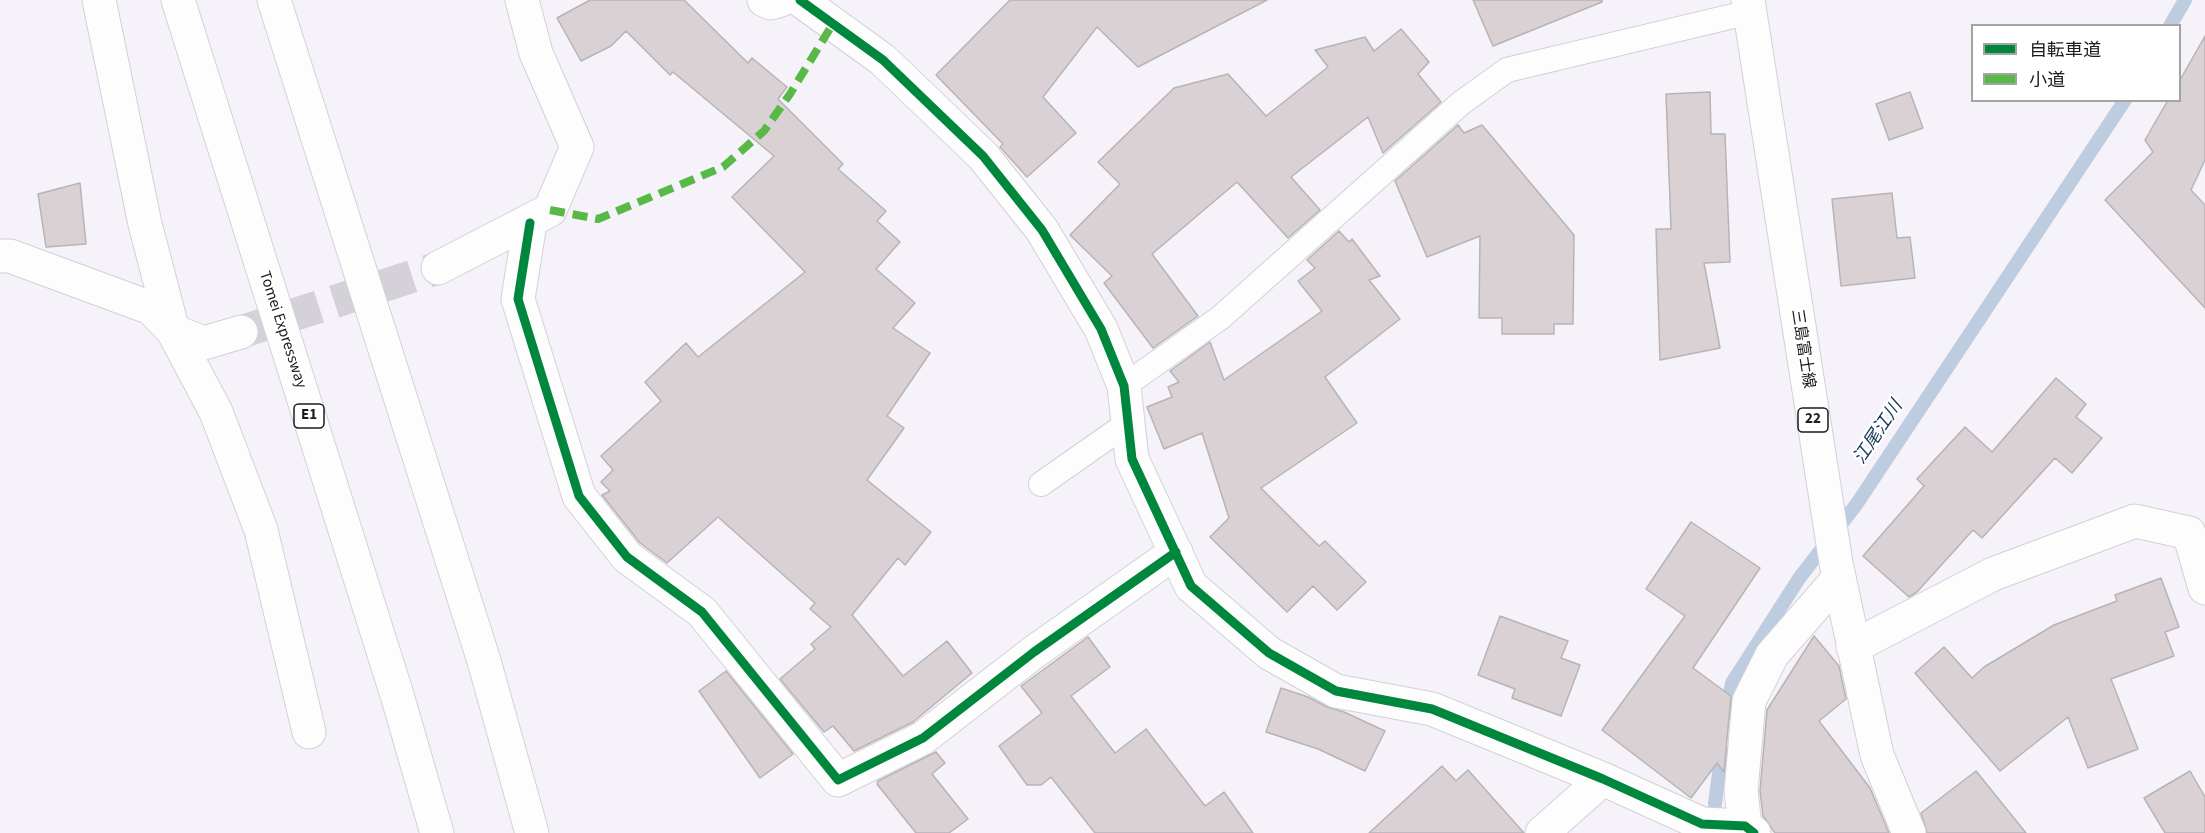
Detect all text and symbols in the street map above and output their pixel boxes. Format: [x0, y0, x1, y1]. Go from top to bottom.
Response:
legend [1971, 24, 2181, 102]
text: 自転車道 [2029, 38, 2101, 63]
text: 小道 [2029, 68, 2065, 93]
street label: Tomei Expressway [254, 269, 310, 391]
street label: 三島富士線 [1786, 308, 1818, 390]
water label: 江尾江川 [1850, 397, 1908, 469]
road number: E1 [294, 404, 324, 428]
road number: 22 [1798, 408, 1828, 432]

